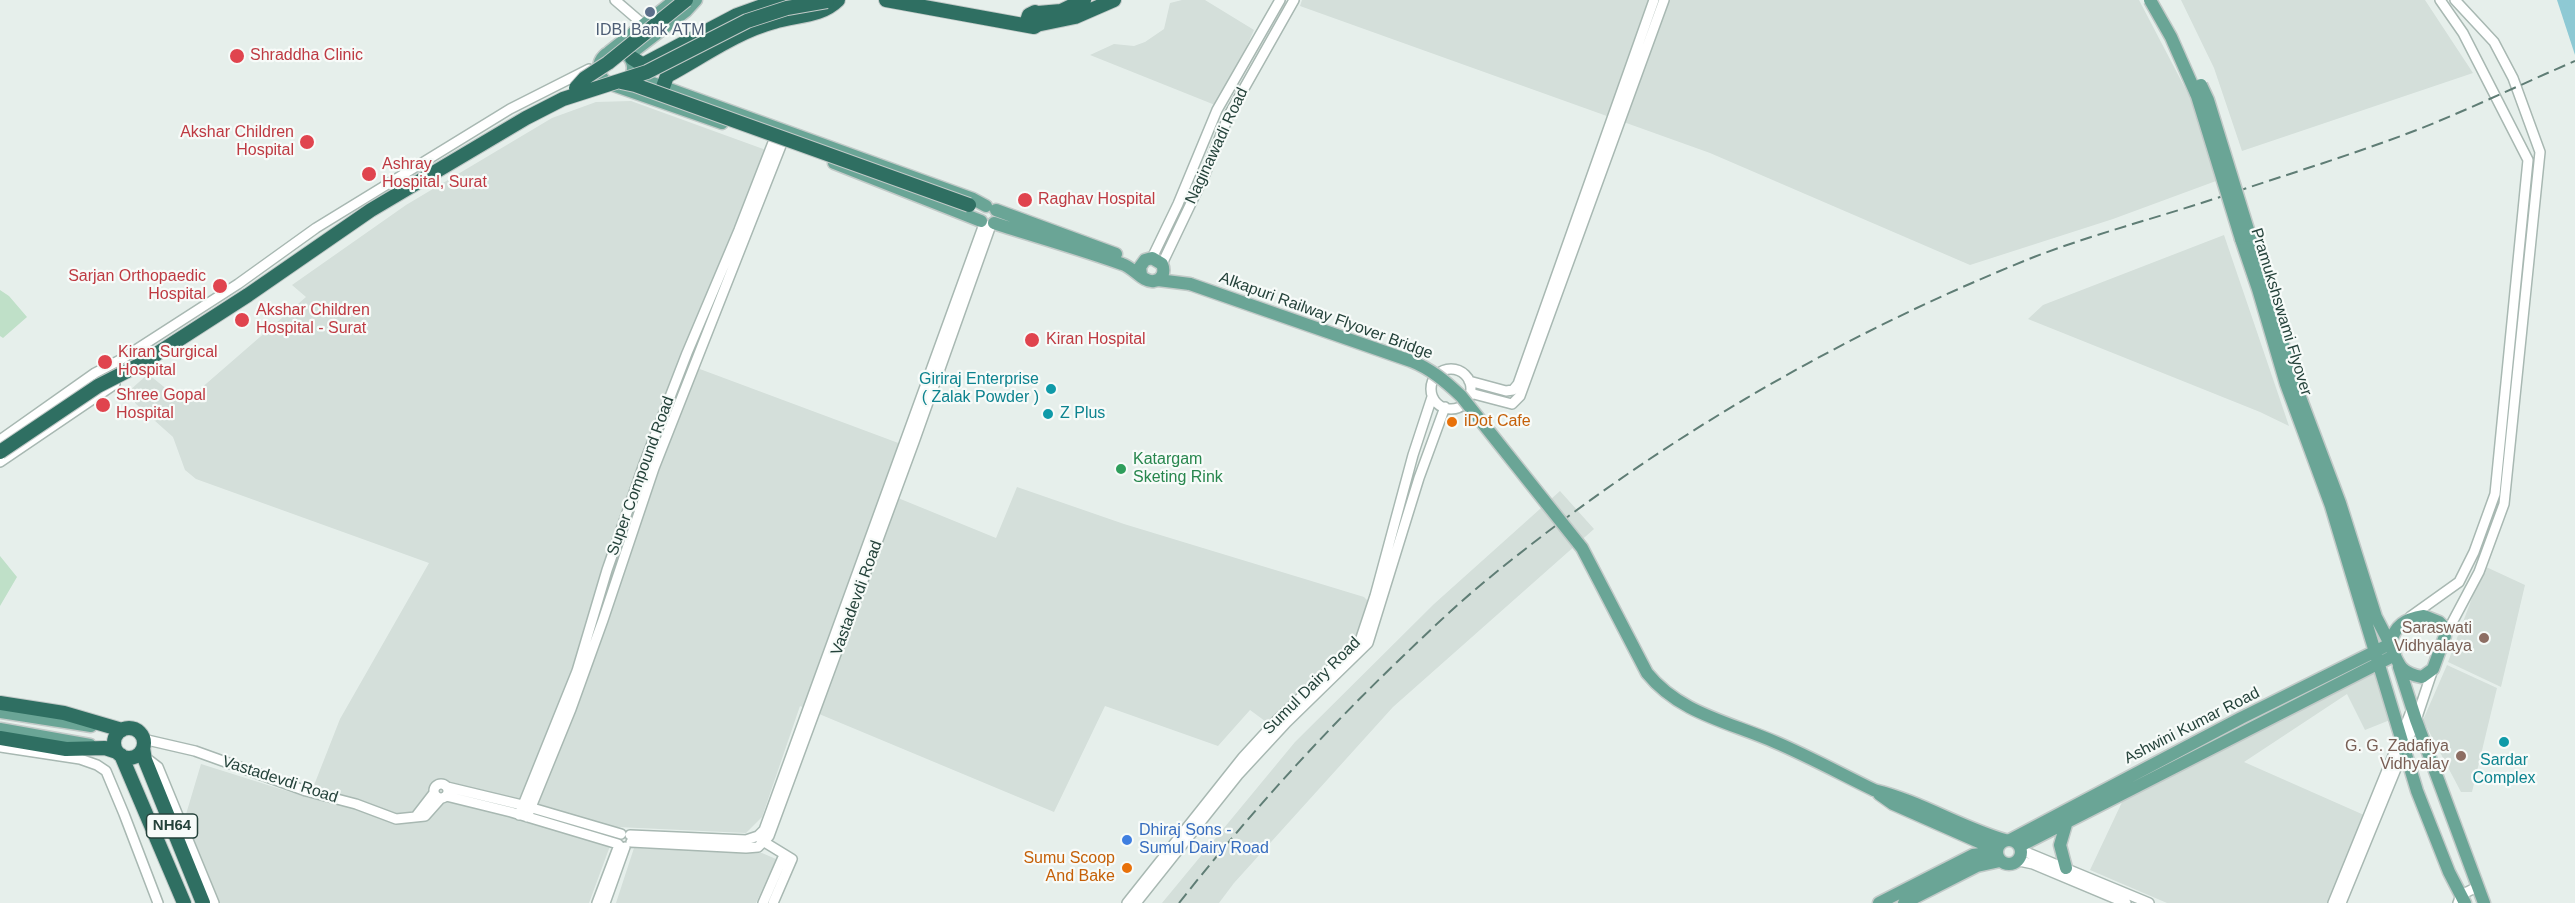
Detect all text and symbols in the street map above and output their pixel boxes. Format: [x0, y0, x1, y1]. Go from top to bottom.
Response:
marker: IDBI Bank ATM [643, 5, 657, 19]
place label: IDBI Bank ATM [595, 21, 705, 41]
place label: Shraddha Clinic [250, 46, 363, 66]
marker: Shraddha Clinic [228, 47, 246, 65]
street label: Naginawadi Road [1182, 85, 1252, 207]
place label: Akshar Children Hospital [180, 123, 294, 161]
marker: Akshar Children Hospital [298, 133, 316, 151]
place label: Ashray Hospital, Surat [382, 155, 487, 193]
marker: Ashray Hospital, Surat [360, 165, 378, 183]
place label: Raghav Hospital [1038, 190, 1155, 210]
marker: Raghav Hospital [1016, 191, 1034, 209]
street label: Pramukshswami Flyover [2246, 226, 2316, 398]
place label: Sarjan Orthopaedic Hospital [68, 267, 206, 305]
street label: Alkapuri Railway Flyover Bridge [1217, 268, 1435, 364]
marker: Sarjan Orthopaedic Hospital [211, 277, 229, 295]
place label: Akshar Children Hospital - Surat [256, 301, 370, 339]
marker: Akshar Children Hospital - Surat [233, 311, 251, 329]
place label: Kiran Hospital [1046, 330, 1146, 350]
marker: Kiran Hospital [1023, 331, 1041, 349]
place label: Kiran Surgical Hospital [118, 343, 218, 381]
marker: Kiran Surgical Hospital [96, 353, 114, 371]
place label: Giriraj Enterprise ( Zalak Powder ) [919, 370, 1039, 408]
marker: Giriraj Enterprise ( Zalak Powder ) [1044, 382, 1058, 396]
place label: Shree Gopal Hospital [116, 386, 206, 424]
street label: Super Compound Road [603, 394, 679, 558]
marker: Shree Gopal Hospital [94, 396, 112, 414]
place label: Z Plus [1060, 404, 1105, 424]
marker: Z Plus [1041, 407, 1055, 421]
place label: iDot Cafe [1464, 412, 1531, 432]
marker: iDot Cafe [1445, 415, 1459, 429]
place label: Katargam Sketing Rink [1133, 450, 1223, 488]
marker: Katargam Sketing Rink [1114, 462, 1128, 476]
street label: Vastadevdi Road [827, 538, 887, 658]
place label: Saraswati Vidhyalaya [2394, 619, 2472, 657]
marker: Saraswati Vidhyalaya [2477, 631, 2491, 645]
street label: Sumul Dairy Road [1259, 633, 1365, 739]
street label: Ashwini Kumar Road [2121, 684, 2263, 768]
marker: Sardar Complex [2497, 735, 2511, 749]
place label: G. G. Zadafiya Vidhyalay [2345, 737, 2449, 775]
marker: G. G. Zadafiya Vidhyalay [2454, 749, 2468, 763]
place label: Sardar Complex [2472, 751, 2536, 789]
street label: Vastadevdi Road [220, 752, 340, 808]
road number: NH64 [146, 814, 198, 838]
place label: Dhiraj Sons - Sumul Dairy Road [1139, 821, 1269, 859]
marker: Dhiraj Sons - Sumul Dairy Road [1120, 833, 1134, 847]
place label: Sumu Scoop And Bake [1023, 849, 1115, 887]
marker: Sumu Scoop And Bake [1120, 861, 1134, 875]

